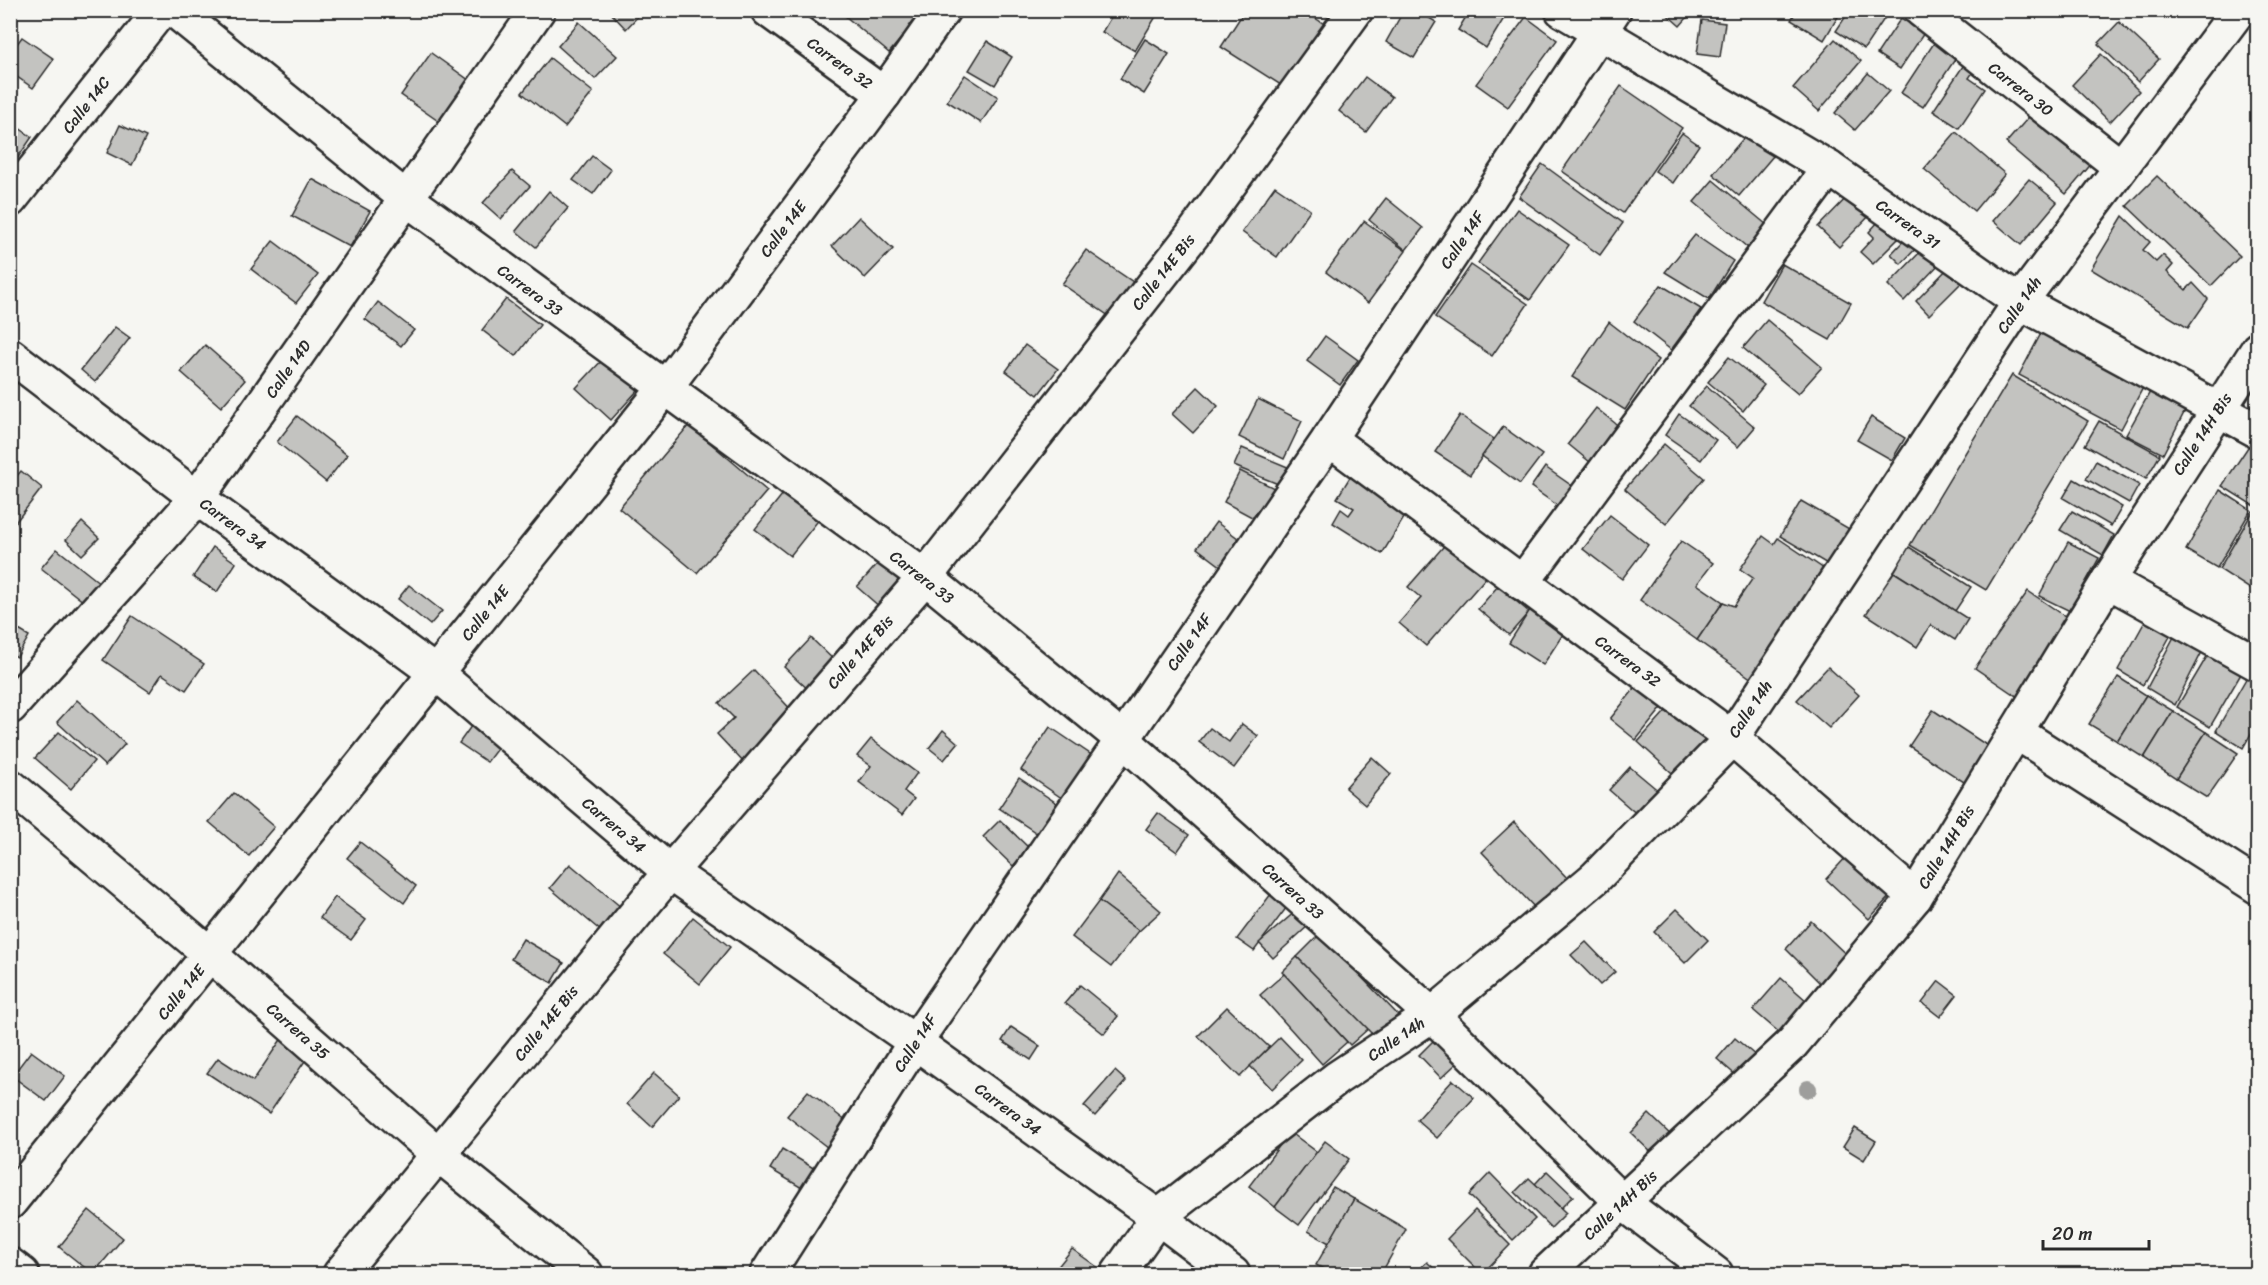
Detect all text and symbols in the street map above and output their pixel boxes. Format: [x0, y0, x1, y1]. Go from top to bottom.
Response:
street label: Carrera 32 [801, 29, 879, 97]
street label: Carrera 30 [1982, 54, 2060, 124]
street label: Calle 14C [54, 70, 118, 140]
street label: Carrera 31 [1869, 191, 1947, 257]
street label: Calle 14E [752, 193, 815, 264]
street label: Calle 14F [1432, 204, 1493, 275]
street label: Calle 14E Bis [1123, 227, 1203, 317]
street label: Carrera 33 [491, 256, 569, 324]
street label: Calle 14h [1989, 270, 2049, 340]
street label: Calle 14D [257, 333, 319, 404]
street label: Calle 14H Bis [2164, 386, 2240, 481]
street label: Carrera 34 [193, 490, 273, 558]
street label: Carrera 33 [883, 542, 961, 612]
street label: Calle 14E [453, 578, 518, 647]
street label: Calle 14F [1158, 606, 1220, 677]
street label: Calle 14E Bis [819, 608, 901, 696]
street label: Carrera 32 [1589, 627, 1667, 695]
street label: Calle 14h [1720, 674, 1780, 744]
street label: Carrera 34 [575, 789, 653, 861]
street label: Calle 14H Bis [1909, 799, 1983, 895]
street label: Carrera 33 [1255, 855, 1331, 927]
street label: Calle 14E [149, 957, 214, 1026]
street label: Calle 14E Bis [506, 978, 586, 1068]
street label: Carrera 35 [260, 995, 337, 1067]
street label: Calle 14F [885, 1007, 946, 1078]
street label: Calle 14h [1361, 1009, 1431, 1069]
street label: Carrera 34 [968, 1075, 1048, 1143]
street label: Calle 14H Bis [1576, 1162, 1665, 1248]
scale bar [2043, 1213, 2150, 1251]
text: 20 m [2052, 1218, 2092, 1250]

